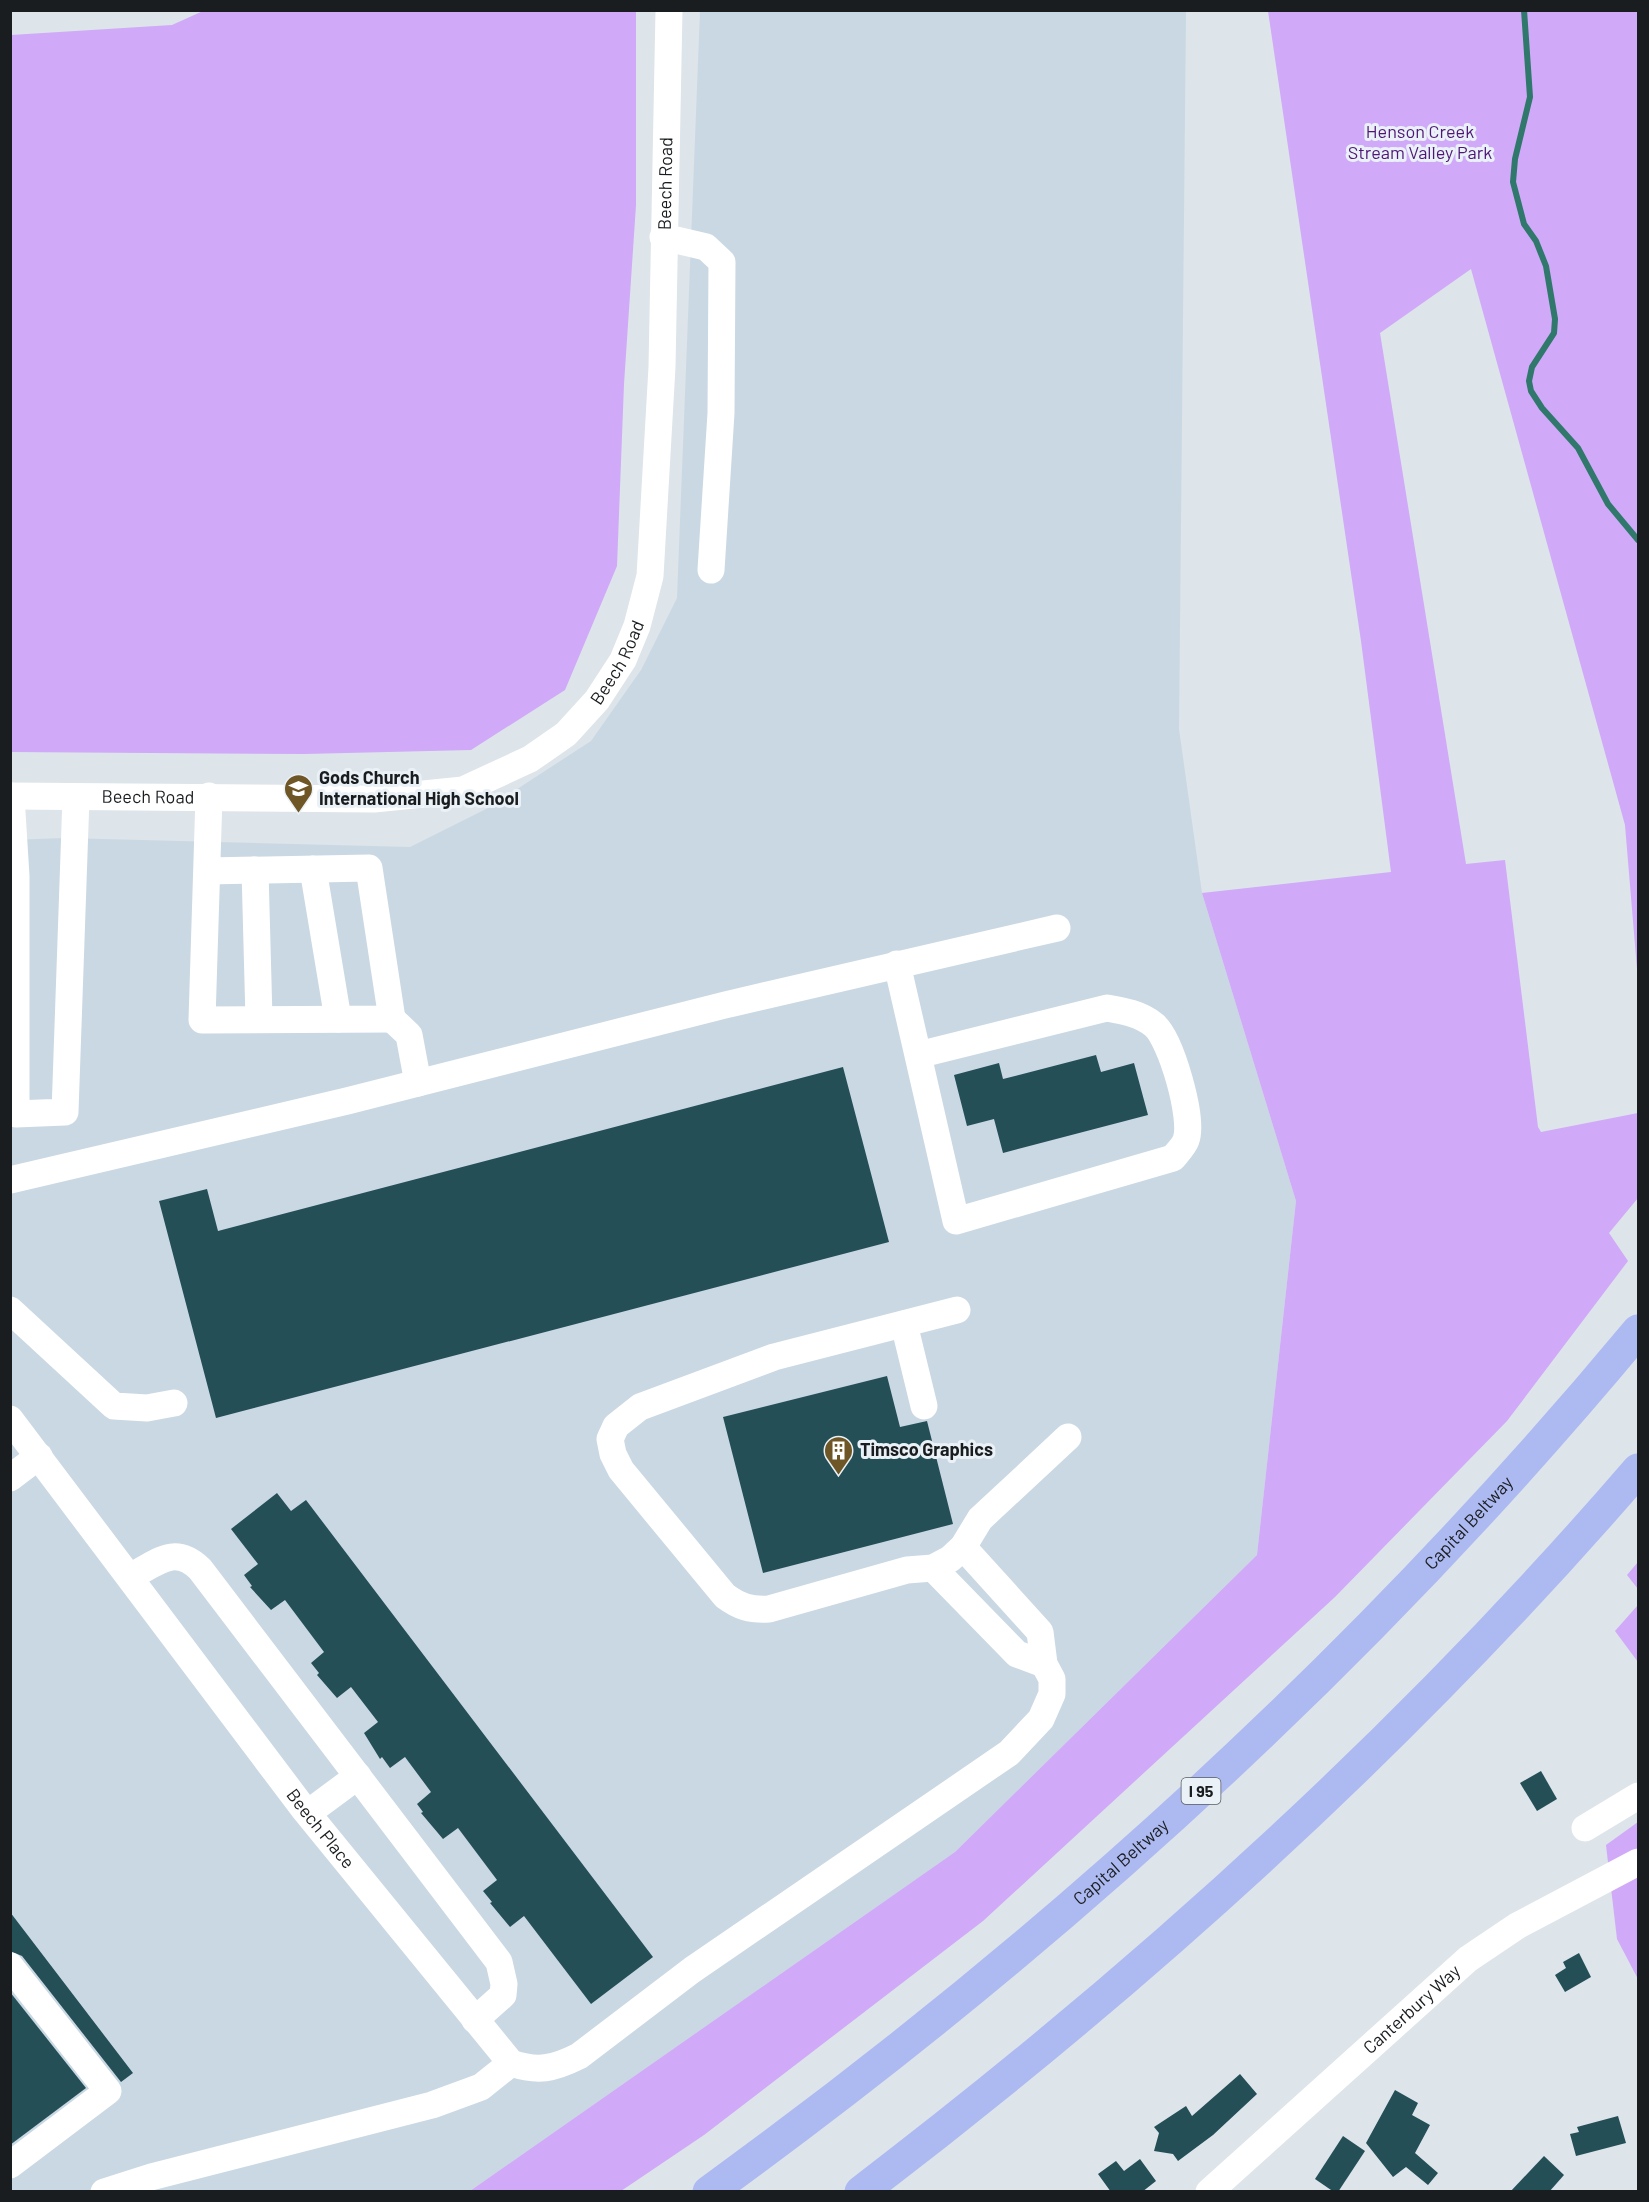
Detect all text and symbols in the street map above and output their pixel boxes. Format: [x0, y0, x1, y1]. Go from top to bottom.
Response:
park label: Henson Creek Stream Valley Park [1348, 120, 1492, 163]
street label: Beech Road [653, 137, 677, 230]
street label: Beech Road [585, 617, 648, 709]
place label: Gods Church International High School [319, 766, 519, 809]
school or university icon: Gods Church International High School [282, 772, 314, 814]
street label: Beech Road [101, 785, 195, 808]
building icon: Timsco Graphics [823, 1434, 855, 1476]
place label: Timsco Graphics [860, 1438, 993, 1460]
street label: Capital Beltway [1419, 1471, 1517, 1574]
road number: I 95 [1182, 1778, 1220, 1804]
street label: Beech Place [282, 1784, 360, 1872]
street label: Capital Beltway [1068, 1813, 1173, 1909]
street label: Canterbury Way [1358, 1959, 1464, 2058]

